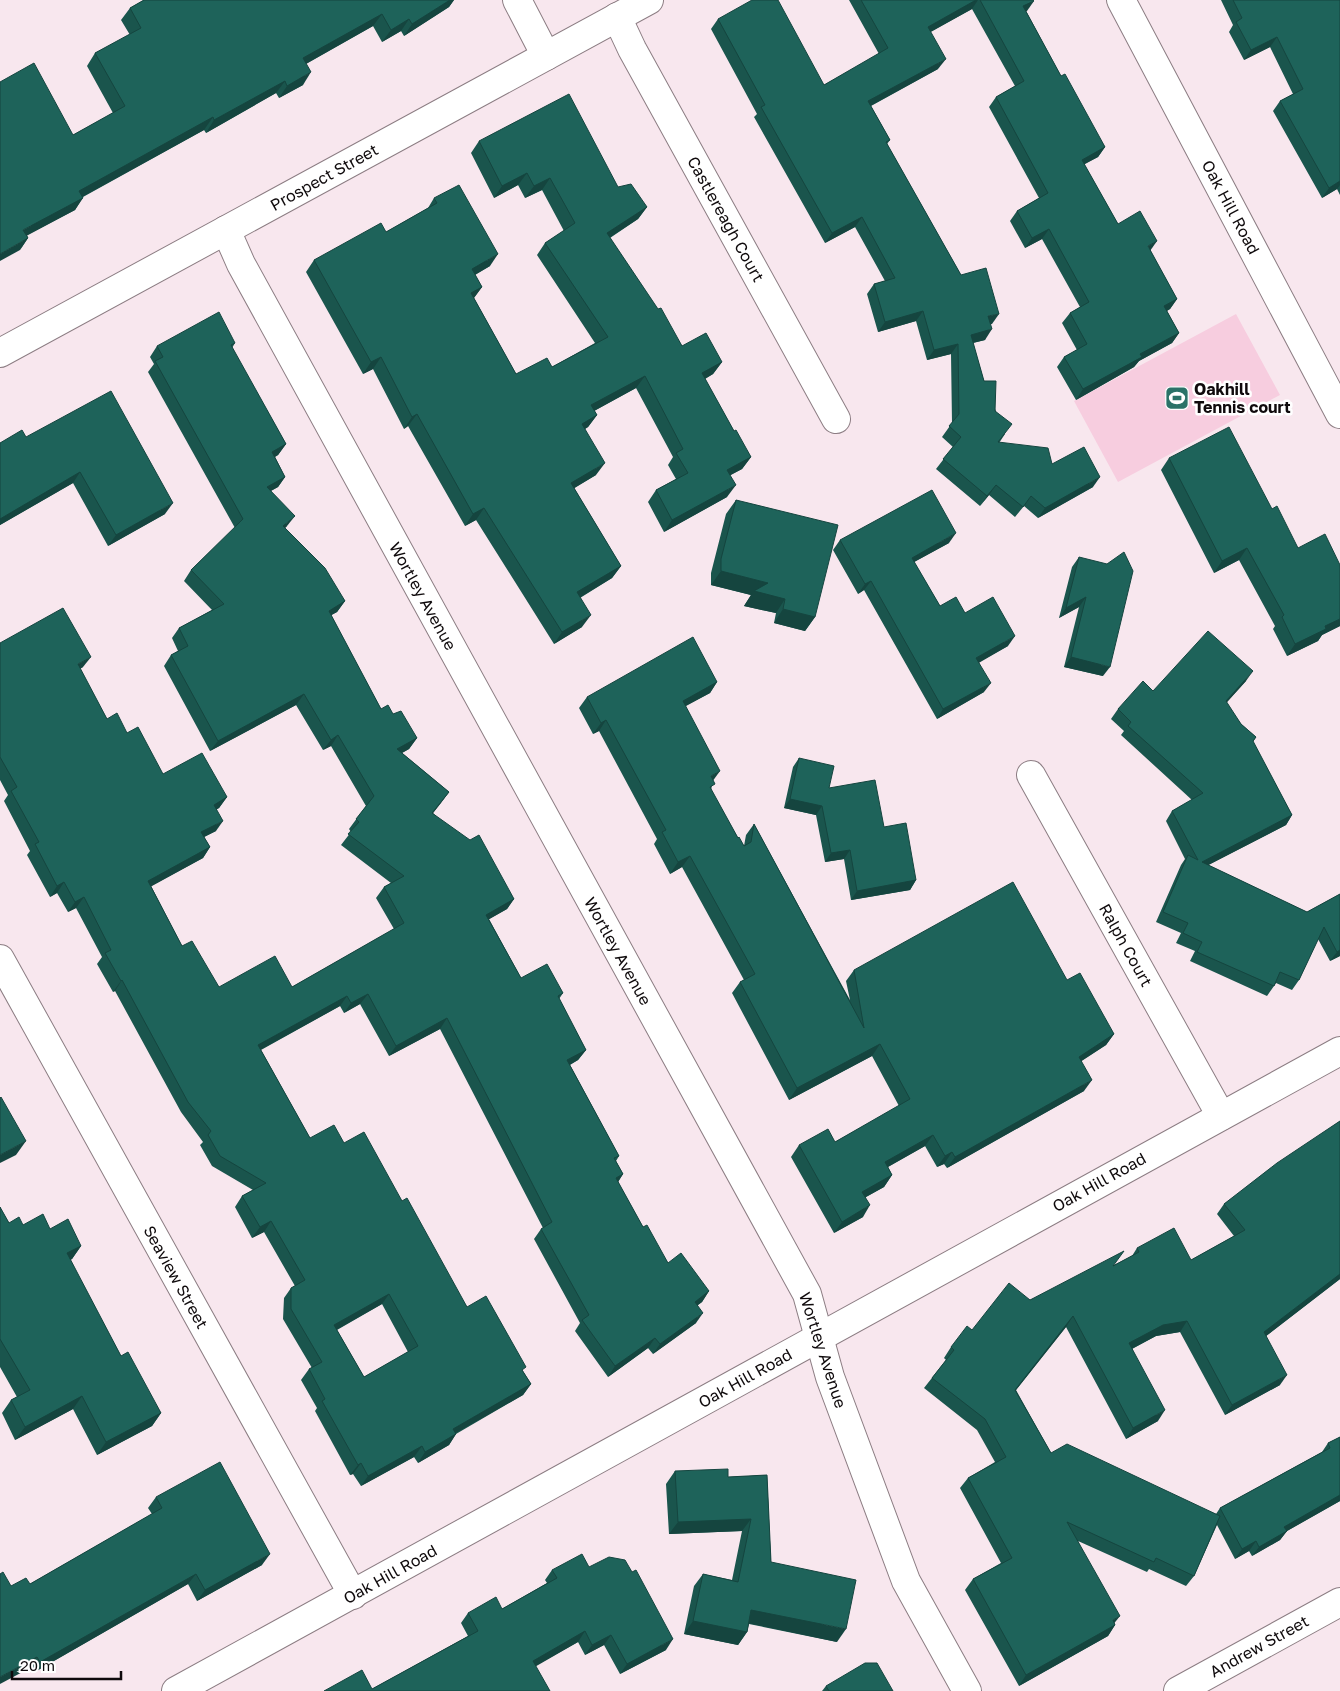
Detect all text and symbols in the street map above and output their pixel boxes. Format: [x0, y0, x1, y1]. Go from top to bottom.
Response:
street label: Prospect Street [267, 139, 381, 215]
street label: Castlereagh Court [683, 153, 769, 285]
street label: Oak Hill Road [1198, 156, 1264, 258]
place label: Oakhill Tennis court [1194, 379, 1291, 417]
sports icon: Oakhill Tennis court [1164, 385, 1190, 411]
street label: Wortley Avenue [385, 538, 461, 654]
street label: Wortley Avenue [580, 893, 656, 1009]
street label: Ralph Court [1095, 900, 1157, 990]
street label: Oak Hill Road [1049, 1148, 1149, 1216]
street label: Seaview Street [139, 1222, 213, 1332]
street label: Wortley Avenue [795, 1290, 851, 1410]
street label: Oak Hill Road [695, 1344, 795, 1412]
street label: Oak Hill Road [340, 1540, 440, 1608]
street label: Andrew Street [1206, 1611, 1312, 1681]
scale bar [12, 1648, 121, 1680]
text: 20 m [20, 1656, 55, 1674]

